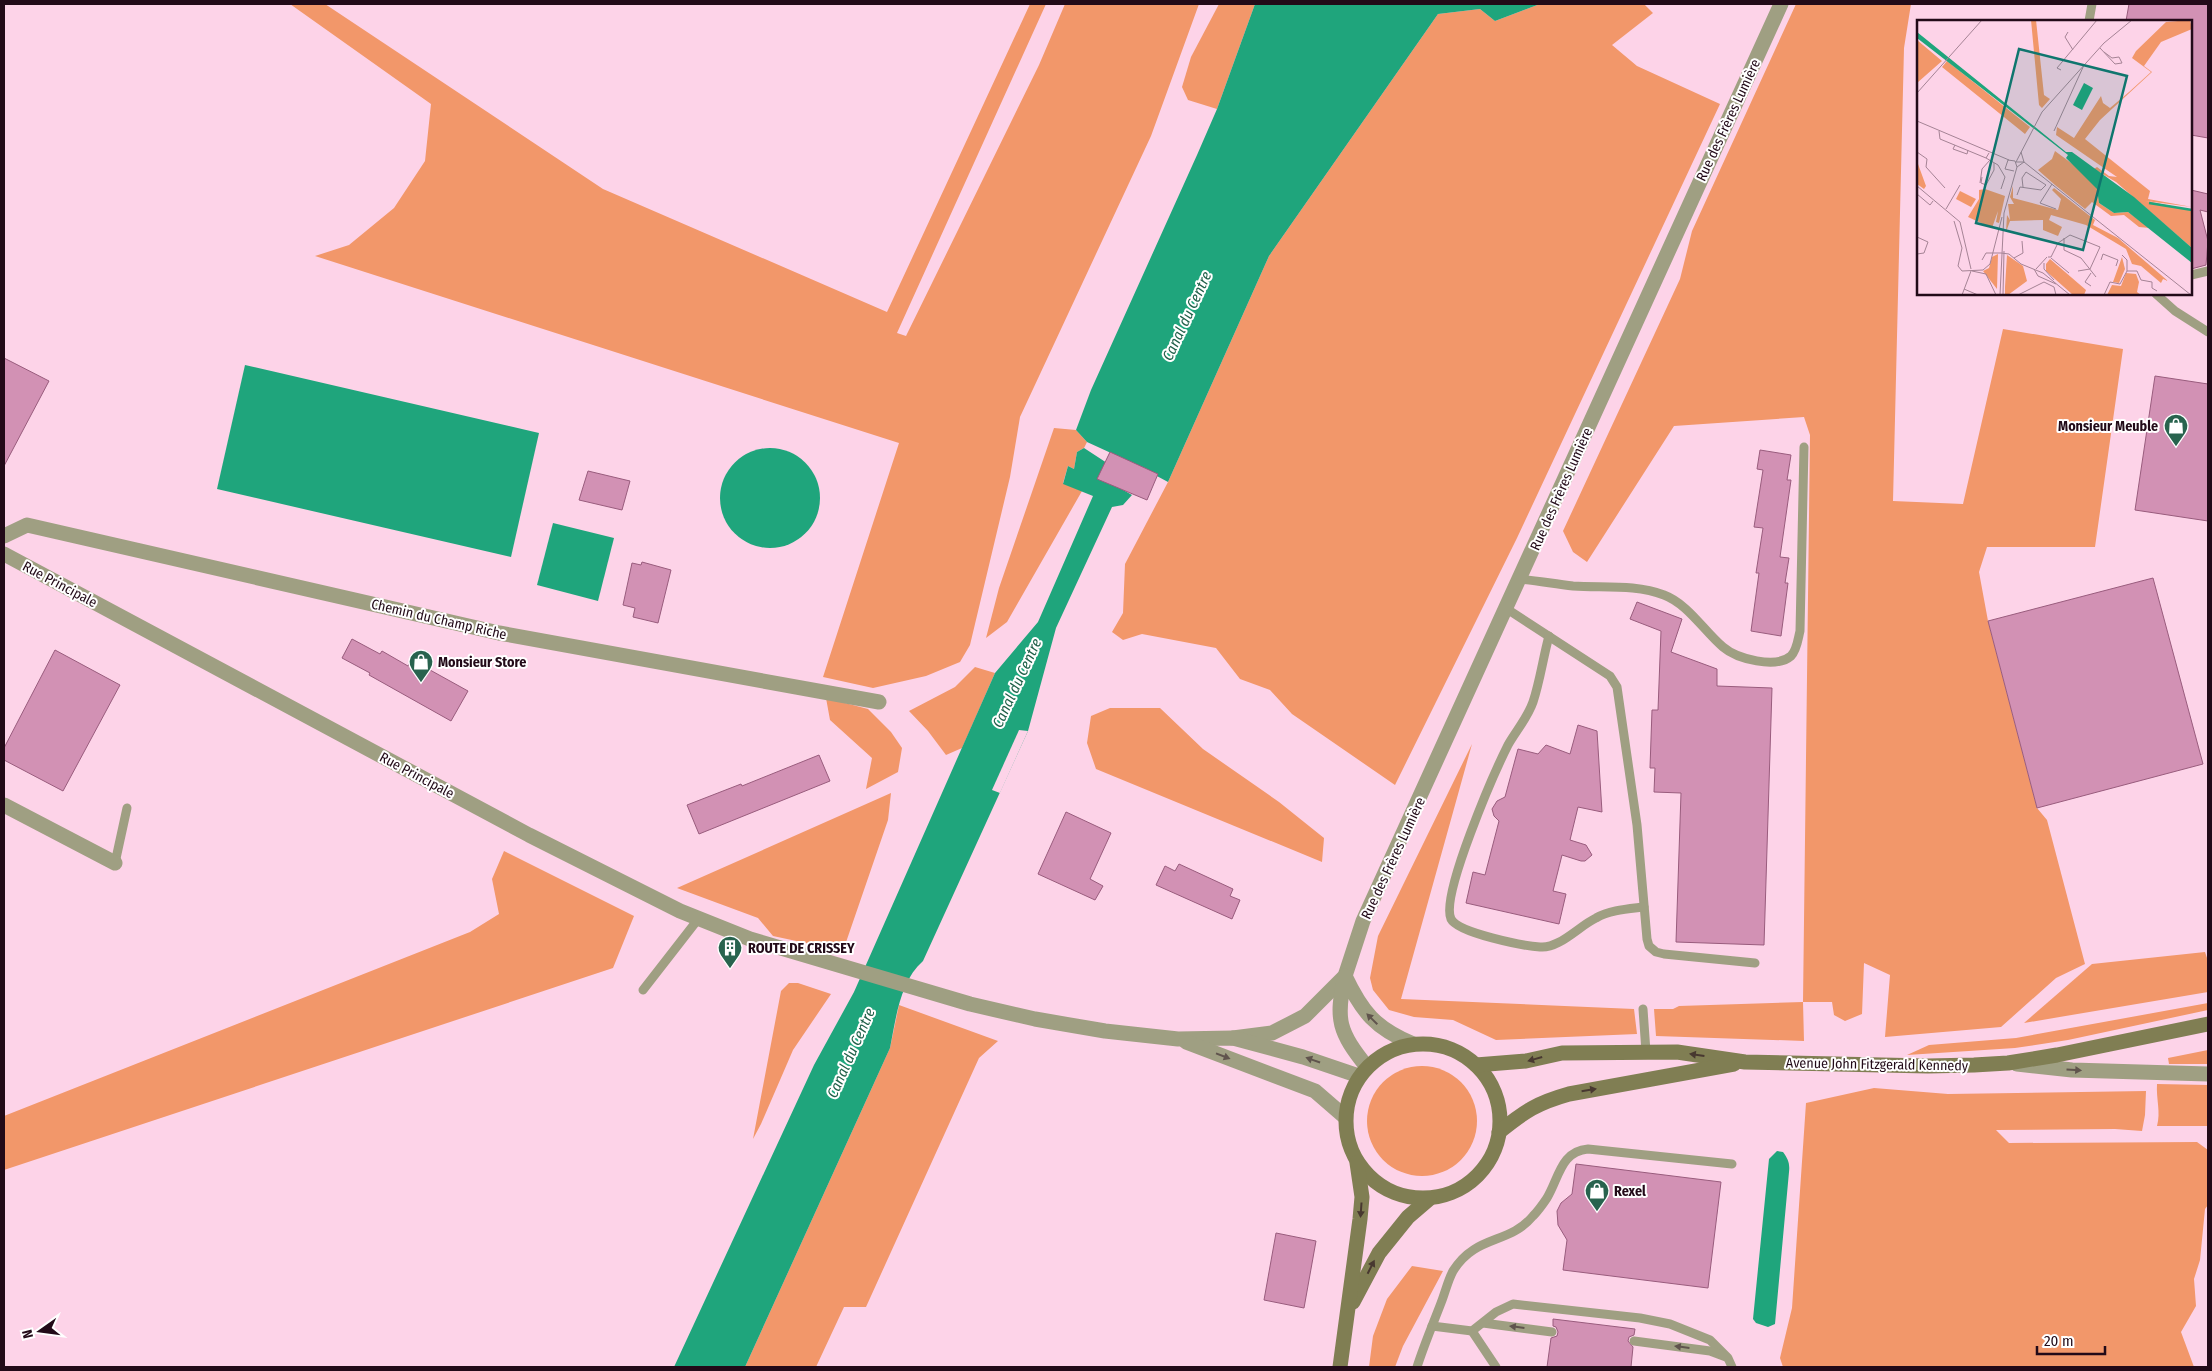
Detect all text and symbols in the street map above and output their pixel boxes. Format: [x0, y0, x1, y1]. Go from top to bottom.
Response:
inset map [1917, 20, 2192, 295]
street label: Rue des Frères Lumière [1693, 56, 1764, 184]
water label: Canal du Centre [1158, 269, 1216, 363]
shop icon: Monsieur Meuble [2163, 413, 2189, 447]
place label: Monsieur Meuble [2058, 418, 2158, 435]
street label: Rue des Frères Lumière [1527, 425, 1596, 553]
street label: Rue Principale [20, 558, 100, 611]
street label: Chemin du Champ Riche [369, 596, 508, 643]
water label: Canal du Centre [988, 636, 1046, 730]
shop icon: Monsieur Store [408, 649, 434, 683]
place label: Monsieur Store [438, 654, 526, 671]
street label: Rue Principale [377, 749, 457, 802]
street label: Rue des Frères Lumière [1358, 794, 1429, 922]
building icon: ROUTE DE CRISSEY [717, 935, 743, 969]
place label: ROUTE DE CRISSEY [748, 940, 855, 957]
water label: Canal du Centre [823, 1005, 879, 1101]
one-way arrow [1366, 1013, 1378, 1025]
one-way arrow [1689, 1051, 1705, 1059]
one-way arrow [1216, 1052, 1231, 1060]
street label: Avenue John Fitzgerald Kennedy [1786, 1054, 1969, 1075]
one-way arrow [1528, 1055, 1543, 1063]
one-way arrow [1305, 1056, 1320, 1064]
one-way arrow [2067, 1066, 2083, 1074]
one-way arrow [1582, 1086, 1598, 1094]
shop icon: Rexel [1584, 1178, 1610, 1212]
place label: Rexel [1614, 1183, 1646, 1200]
one-way arrow [1356, 1202, 1364, 1218]
one-way arrow [1367, 1259, 1375, 1274]
north arrow [15, 1306, 65, 1356]
one-way arrow [1509, 1323, 1525, 1331]
scale bar [2037, 1324, 2104, 1356]
text: N [19, 1328, 37, 1340]
text: 20 m [2044, 1332, 2074, 1350]
one-way arrow [1673, 1343, 1689, 1351]

